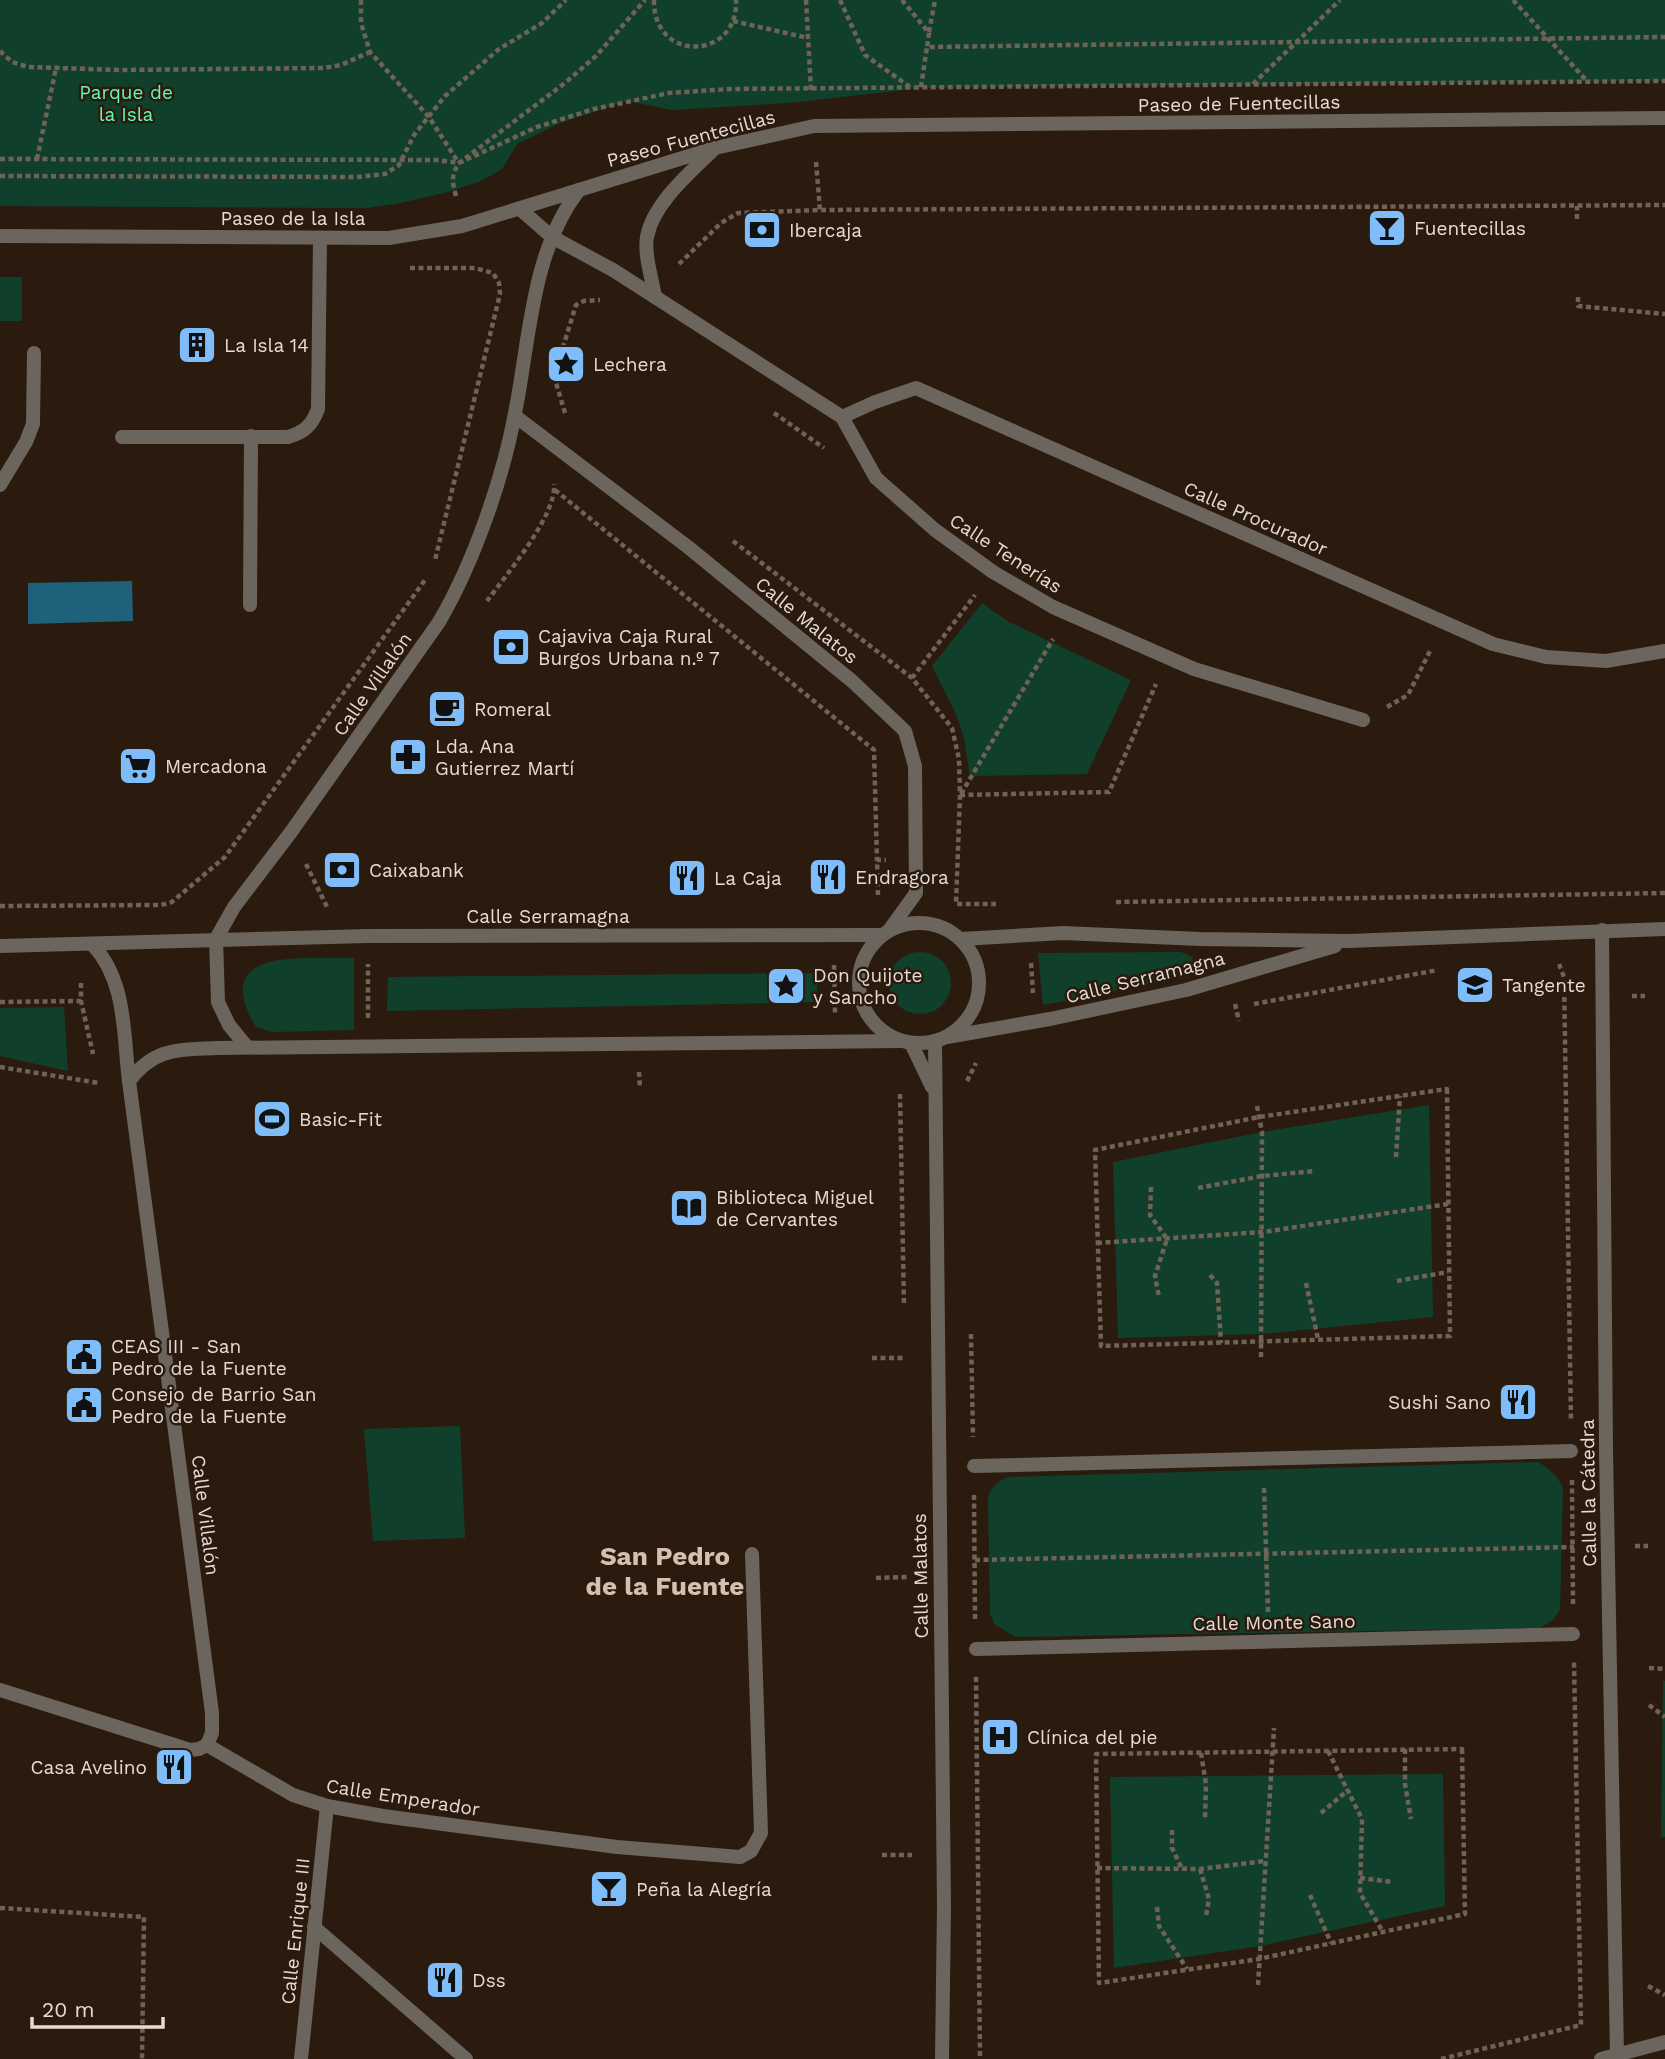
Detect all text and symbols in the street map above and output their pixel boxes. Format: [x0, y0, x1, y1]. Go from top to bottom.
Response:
park label: Parque de la Isla [79, 81, 173, 126]
street label: Paseo de Fuentecillas [1137, 90, 1341, 117]
street label: Paseo Fuentecillas [604, 105, 778, 172]
street label: Paseo de la Isla [220, 207, 366, 230]
bar icon: Fuentecillas [1366, 207, 1408, 249]
bank icon: Ibercaja [741, 209, 783, 251]
place label: Fuentecillas [1414, 217, 1526, 240]
place label: Ibercaja [789, 219, 862, 242]
building icon: La Isla 14 [176, 324, 218, 366]
place label: La Isla 14 [224, 334, 309, 357]
place icon: Lechera [545, 343, 587, 385]
place label: Lechera [593, 353, 667, 376]
street label: Calle Procurador [1180, 476, 1331, 561]
street label: Calle Tenerías [945, 509, 1066, 598]
street label: Calle Malatos [751, 572, 863, 669]
place label: Cajaviva Caja Rural Burgos Urbana n.º 7 [538, 625, 720, 670]
bank icon: Cajaviva Caja Rural Burgos Urbana n.º 7 [490, 626, 532, 668]
street label: Calle Villalón [328, 628, 417, 740]
cafe icon: Romeral [426, 688, 468, 730]
place label: Romeral [474, 698, 551, 721]
place label: Lda. Ana Gutierrez Martí [435, 735, 574, 780]
pharmacy icon: Lda. Ana Gutierrez Martí [387, 736, 429, 778]
supermarket icon: Mercadona [117, 745, 159, 787]
place label: Mercadona [165, 755, 267, 778]
bank icon: Caixabank [321, 849, 363, 891]
restaurant icon: Endragora [807, 856, 849, 898]
restaurant icon: La Caja [666, 857, 708, 899]
place label: Caixabank [369, 859, 464, 882]
place label: Endragora [855, 866, 949, 889]
place label: La Caja [714, 867, 782, 890]
street label: Calle Serramagna [466, 905, 630, 928]
street label: Calle Serramagna [1063, 946, 1227, 1008]
place label: Don Quijote y Sancho [813, 964, 923, 1009]
school or university icon: Tangente [1454, 964, 1496, 1006]
place icon: Don Quijote y Sancho [765, 965, 807, 1007]
place label: Tangente [1502, 974, 1586, 997]
sports icon: Basic-Fit [251, 1098, 293, 1140]
place label: Basic-Fit [299, 1108, 382, 1131]
place label: Biblioteca Miguel de Cervantes [716, 1186, 874, 1231]
library icon: Biblioteca Miguel de Cervantes [668, 1187, 710, 1229]
place label: CEAS III - San Pedro de la Fuente [111, 1335, 287, 1380]
public building icon: CEAS III - San Pedro de la Fuente [63, 1336, 105, 1378]
restaurant icon: Sushi Sano [1497, 1381, 1539, 1423]
place label: Consejo de Barrio San Pedro de la Fuente [111, 1383, 317, 1428]
public building icon: Consejo de Barrio San Pedro de la Fuente [63, 1384, 105, 1426]
place label: Sushi Sano [1388, 1391, 1491, 1414]
street label: Calle la Cátedra [1576, 1419, 1601, 1567]
street label: Calle Villalón [187, 1454, 224, 1576]
street label: Calle Malatos [908, 1513, 933, 1639]
district label: San Pedro de la Fuente [586, 1541, 744, 1601]
street label: Calle Monte Sano [1192, 1610, 1356, 1635]
hospital icon: Clínica del pie [979, 1716, 1021, 1758]
place label: Clínica del pie [1027, 1726, 1158, 1749]
restaurant icon: Casa Avelino [153, 1746, 195, 1788]
place label: Casa Avelino [30, 1756, 147, 1779]
street label: Calle Emperador [324, 1774, 482, 1821]
street label: Calle Enrique III [276, 1857, 315, 2006]
bar icon: Peña la Alegría [588, 1868, 630, 1910]
place label: Peña la Alegría [636, 1878, 772, 1901]
restaurant icon: Dss [424, 1959, 466, 2001]
place label: Dss [472, 1969, 506, 1992]
scale bar [32, 1986, 163, 2030]
text: 20 m [42, 1997, 94, 2022]

